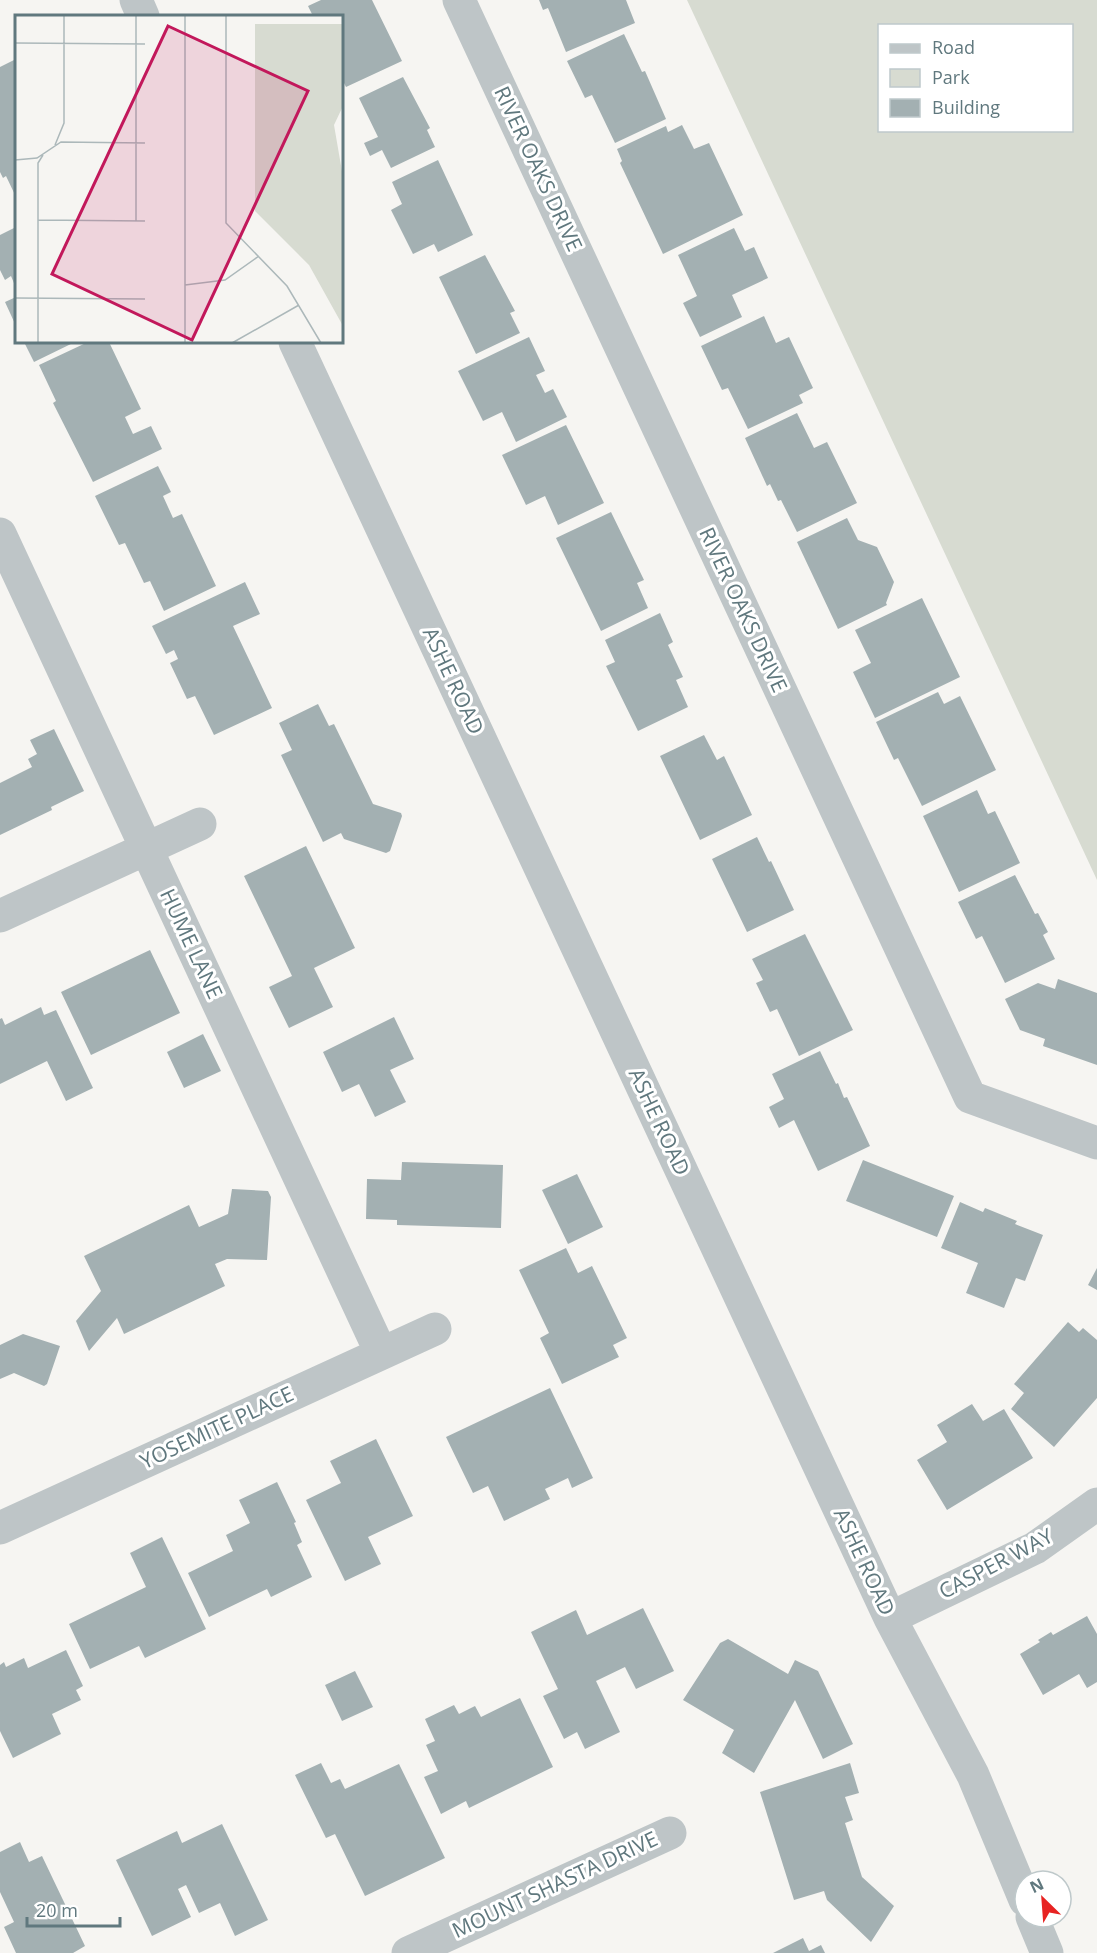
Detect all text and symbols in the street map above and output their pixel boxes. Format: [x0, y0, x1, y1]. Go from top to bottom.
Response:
inset map [15, 15, 344, 344]
legend [878, 24, 1073, 132]
text: Road [932, 35, 975, 59]
text: Park [932, 65, 970, 89]
street label: RIVER OAKS DRIVE [488, 81, 589, 256]
text: Building [932, 95, 1000, 119]
street label: RIVER OAKS DRIVE [693, 522, 794, 697]
street label: ASHE ROAD [417, 622, 491, 739]
street label: HUME LANE [154, 884, 230, 1003]
street label: ASHE ROAD [623, 1063, 697, 1180]
street label: YOSEMITE PLACE [135, 1379, 298, 1475]
street label: ASHE ROAD [828, 1503, 902, 1620]
street label: CASPER WAY [934, 1521, 1058, 1605]
street label: MOUNT SHASTA DRIVE [447, 1824, 662, 1944]
north arrow [1013, 1869, 1073, 1929]
text: N [1026, 1873, 1047, 1898]
scale bar [27, 1890, 120, 1928]
text: 20 m [36, 1898, 78, 1922]

